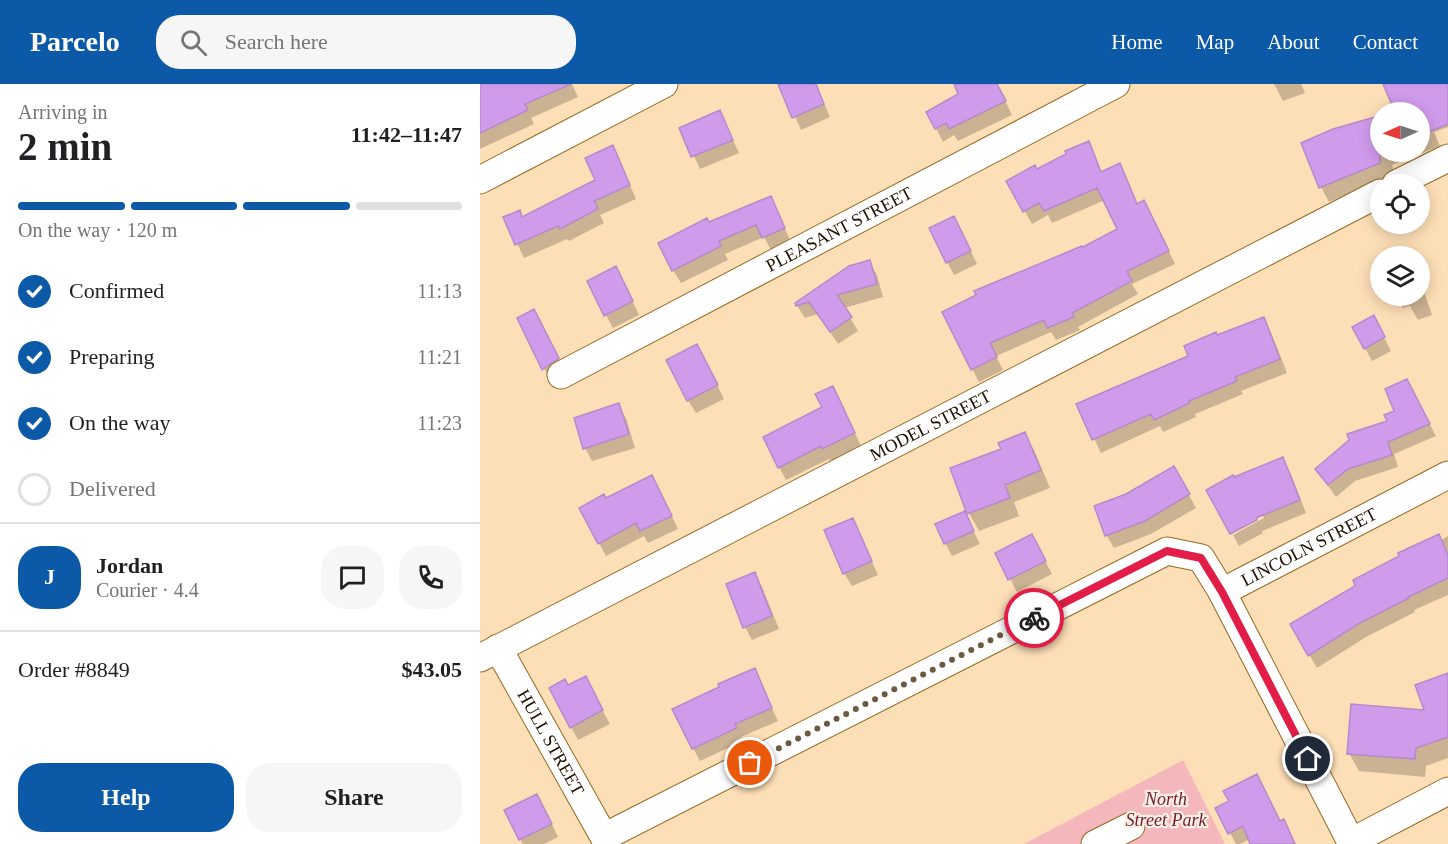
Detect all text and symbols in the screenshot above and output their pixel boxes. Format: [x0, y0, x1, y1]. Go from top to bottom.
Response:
search box [156, 15, 576, 69]
text: Parcelo [30, 26, 120, 57]
icon: search [177, 26, 210, 59]
text: Search here [225, 29, 328, 54]
text: Home [1111, 30, 1163, 54]
text: Map [1196, 30, 1234, 54]
text: About [1267, 30, 1320, 54]
text: Contact [1353, 30, 1418, 54]
text: Arriving in [18, 101, 107, 123]
north arrow [1370, 102, 1430, 162]
map controls [1370, 102, 1430, 306]
text: 11:42–11:47 [351, 122, 462, 147]
text: 2 min [18, 125, 112, 168]
button: locate [1370, 174, 1430, 234]
street label: PLEASANT STREET [763, 183, 916, 276]
text: On the way · 120 m [18, 219, 177, 241]
button: layers [1370, 246, 1430, 306]
icon: check [18, 275, 51, 308]
text: Confirmed [69, 278, 164, 303]
text: 11:13 [417, 280, 462, 302]
icon: check [18, 341, 51, 374]
text: Preparing [69, 344, 155, 369]
text: 11:21 [417, 346, 462, 368]
street label: MODEL STREET [866, 386, 994, 465]
icon: check [18, 407, 51, 440]
text: On the way [69, 410, 170, 435]
text: 11:23 [417, 412, 462, 434]
text: Delivered [69, 476, 156, 501]
street label: LINCOLN STREET [1238, 504, 1380, 590]
button: chat [321, 546, 384, 609]
button: phone [399, 546, 462, 609]
text: Jordan [96, 553, 163, 578]
text: J [44, 564, 55, 589]
text: Courier · 4.4 [96, 579, 199, 601]
courier [1004, 588, 1064, 648]
icon: bike [1018, 602, 1051, 635]
text: Order #8849 [18, 657, 130, 682]
text: $43.05 [402, 657, 462, 682]
street label: HULL STREET [513, 686, 588, 798]
pin [1282, 733, 1333, 784]
pin [724, 737, 775, 788]
icon: home [1291, 742, 1324, 775]
icon: bag [733, 746, 766, 779]
button: Help [18, 763, 234, 832]
button: Share [246, 763, 462, 832]
park label: North Street Park [1126, 789, 1207, 830]

